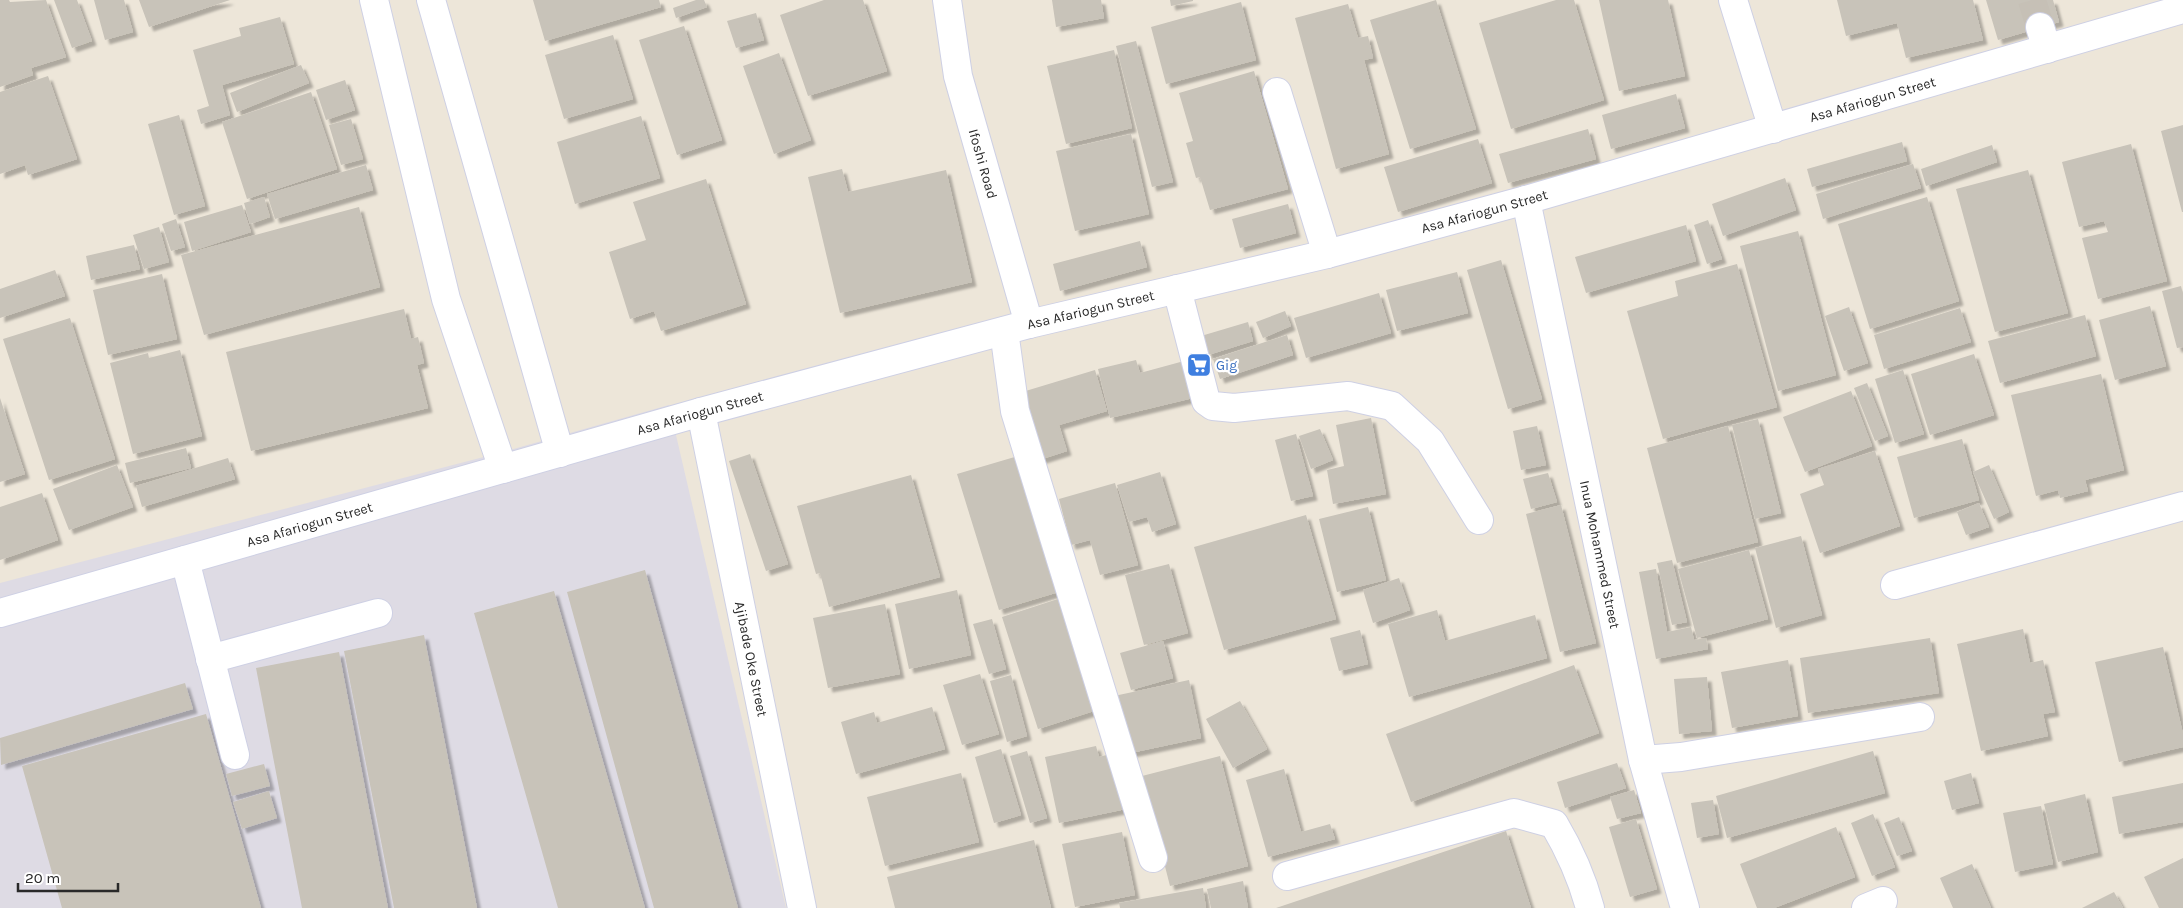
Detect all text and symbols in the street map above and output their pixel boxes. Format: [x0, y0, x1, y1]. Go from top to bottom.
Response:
street label: Asa Afariogun Street [1808, 73, 1937, 126]
street label: Ifoshi Road [965, 127, 1001, 201]
street label: Asa Afariogun Street [1419, 186, 1550, 237]
street label: Asa Afariogun Street [1025, 286, 1156, 333]
supermarket icon: Gig [1186, 352, 1212, 378]
place label: Gig [1216, 357, 1237, 374]
street label: Asa Afariogun Street [635, 387, 765, 438]
street label: Inua Mohammed Street [1576, 479, 1624, 630]
street label: Asa Afariogun Street [245, 498, 375, 550]
street label: Ajibade Oke Street [731, 600, 771, 718]
scale bar [18, 860, 118, 892]
text: 20 m [25, 869, 60, 887]

